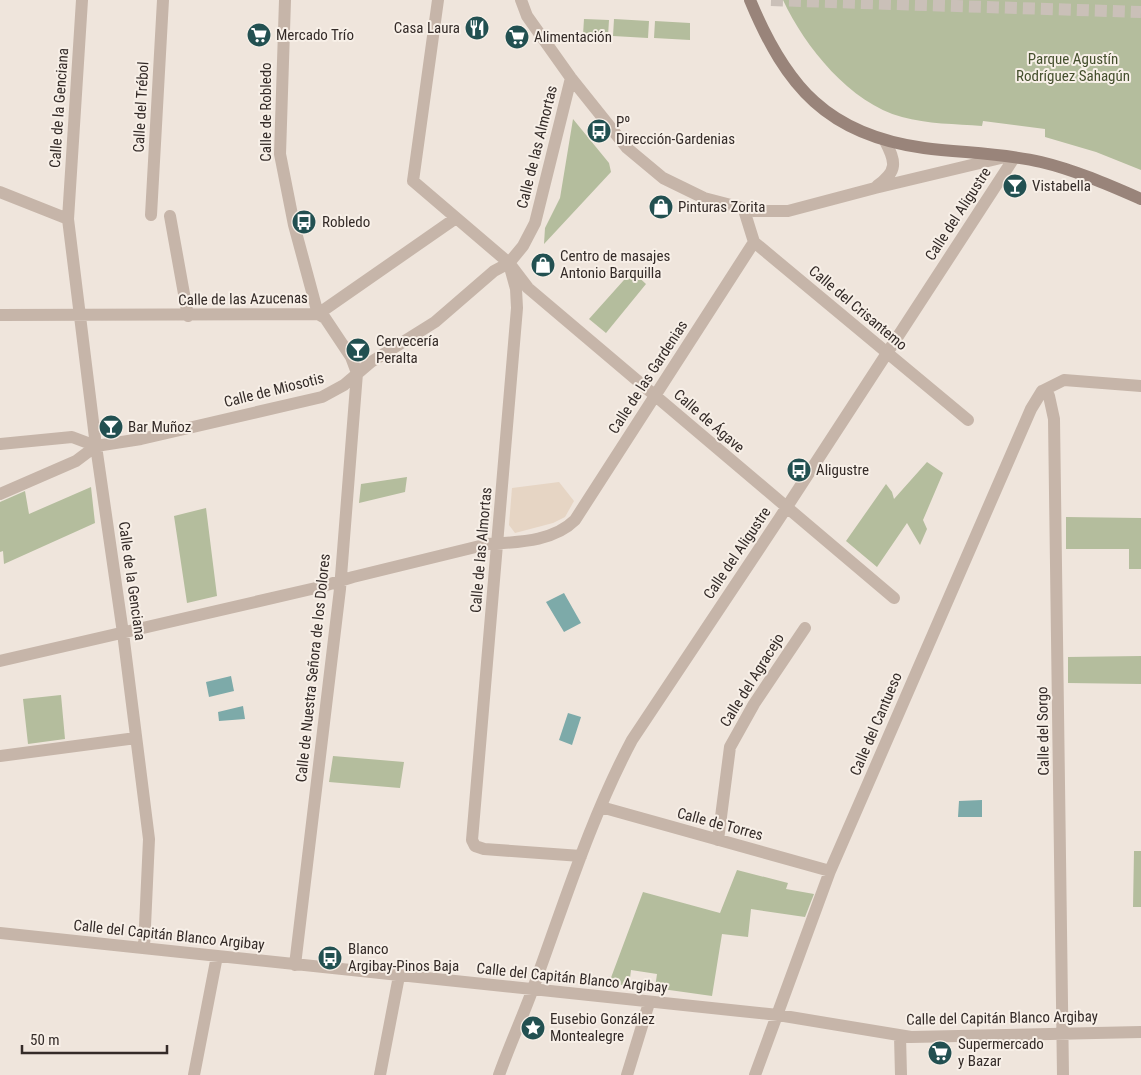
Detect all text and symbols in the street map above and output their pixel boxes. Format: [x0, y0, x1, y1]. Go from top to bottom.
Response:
restaurant icon: Casa Laura [464, 15, 490, 41]
place label: Casa Laura [394, 19, 460, 37]
supermarket icon: Mercado Trío [246, 22, 272, 48]
supermarket icon: Alimentación [504, 24, 530, 50]
place label: Mercado Trío [276, 26, 354, 44]
place label: Alimentación [534, 28, 612, 46]
street label: Calle de la Genciana [46, 47, 72, 169]
park label: Parque Agustín Rodríguez Sahagún [1016, 50, 1130, 85]
street label: Calle del Trébol [130, 61, 152, 153]
street label: Calle de Robledo [257, 62, 275, 162]
street label: Calle de las Almortas [513, 83, 561, 210]
place label: Pº Dirección-Gardenias [616, 113, 735, 148]
bus stop icon: Pº Dirección-Gardenias [586, 118, 612, 144]
street label: Calle del Aligustre [921, 164, 995, 264]
bar icon: Vistabella [1002, 173, 1028, 199]
place label: Vistabella [1032, 177, 1091, 195]
shop icon: Pinturas Zorita [648, 194, 674, 220]
place label: Pinturas Zorita [678, 198, 765, 216]
bus stop icon: Robledo [291, 209, 317, 235]
place label: Robledo [322, 213, 370, 231]
place label: Centro de masajes Antonio Barquilla [560, 247, 670, 282]
shop icon: Centro de masajes Antonio Barquilla [530, 252, 556, 278]
street label: Calle del Crisantemo [805, 262, 911, 354]
street label: Calle de las Azucenas [178, 289, 308, 309]
street label: Calle de las Gardenias [605, 317, 691, 437]
place label: Cervecería Peralta [376, 332, 439, 367]
bar icon: Cervecería Peralta [345, 337, 371, 363]
street label: Calle de Miosotis [222, 369, 326, 411]
street label: Calle de Ágave [670, 386, 748, 456]
bar icon: Bar Muñoz [98, 414, 124, 440]
place label: Bar Muñoz [128, 418, 191, 436]
bus stop icon: Aligustre [786, 457, 812, 483]
place label: Aligustre [816, 461, 869, 479]
street label: Calle de las Almortas [467, 486, 495, 614]
street label: Calle del Aligustre [700, 503, 774, 603]
street label: Calle de la Genciana [115, 520, 149, 642]
street label: Calle de Nuestra Señora de los Dolores [292, 553, 334, 783]
street label: Calle del Agracejo [716, 630, 788, 730]
street label: Calle del Cantueso [846, 670, 906, 778]
street label: Calle del Sorgo [1033, 686, 1053, 776]
street label: Calle de Torres [675, 804, 765, 844]
street label: Calle del Capitán Blanco Argibay [73, 916, 265, 954]
place label: Blanco Argibay-Pinos Baja [348, 940, 459, 975]
bus stop icon: Blanco Argibay-Pinos Baja [317, 945, 343, 971]
street label: Calle del Capitán Blanco Argibay [476, 959, 668, 997]
street label: Calle del Capitán Blanco Argibay [906, 1007, 1098, 1029]
place label: Eusebio González Montealegre [550, 1010, 655, 1045]
place icon: Eusebio González Montealegre [520, 1015, 546, 1041]
scale bar [22, 1022, 168, 1054]
text: 50 m [30, 1031, 60, 1049]
place label: Supermercado y Bazar [958, 1035, 1044, 1070]
supermarket icon: Supermercado y Bazar [927, 1040, 953, 1066]

